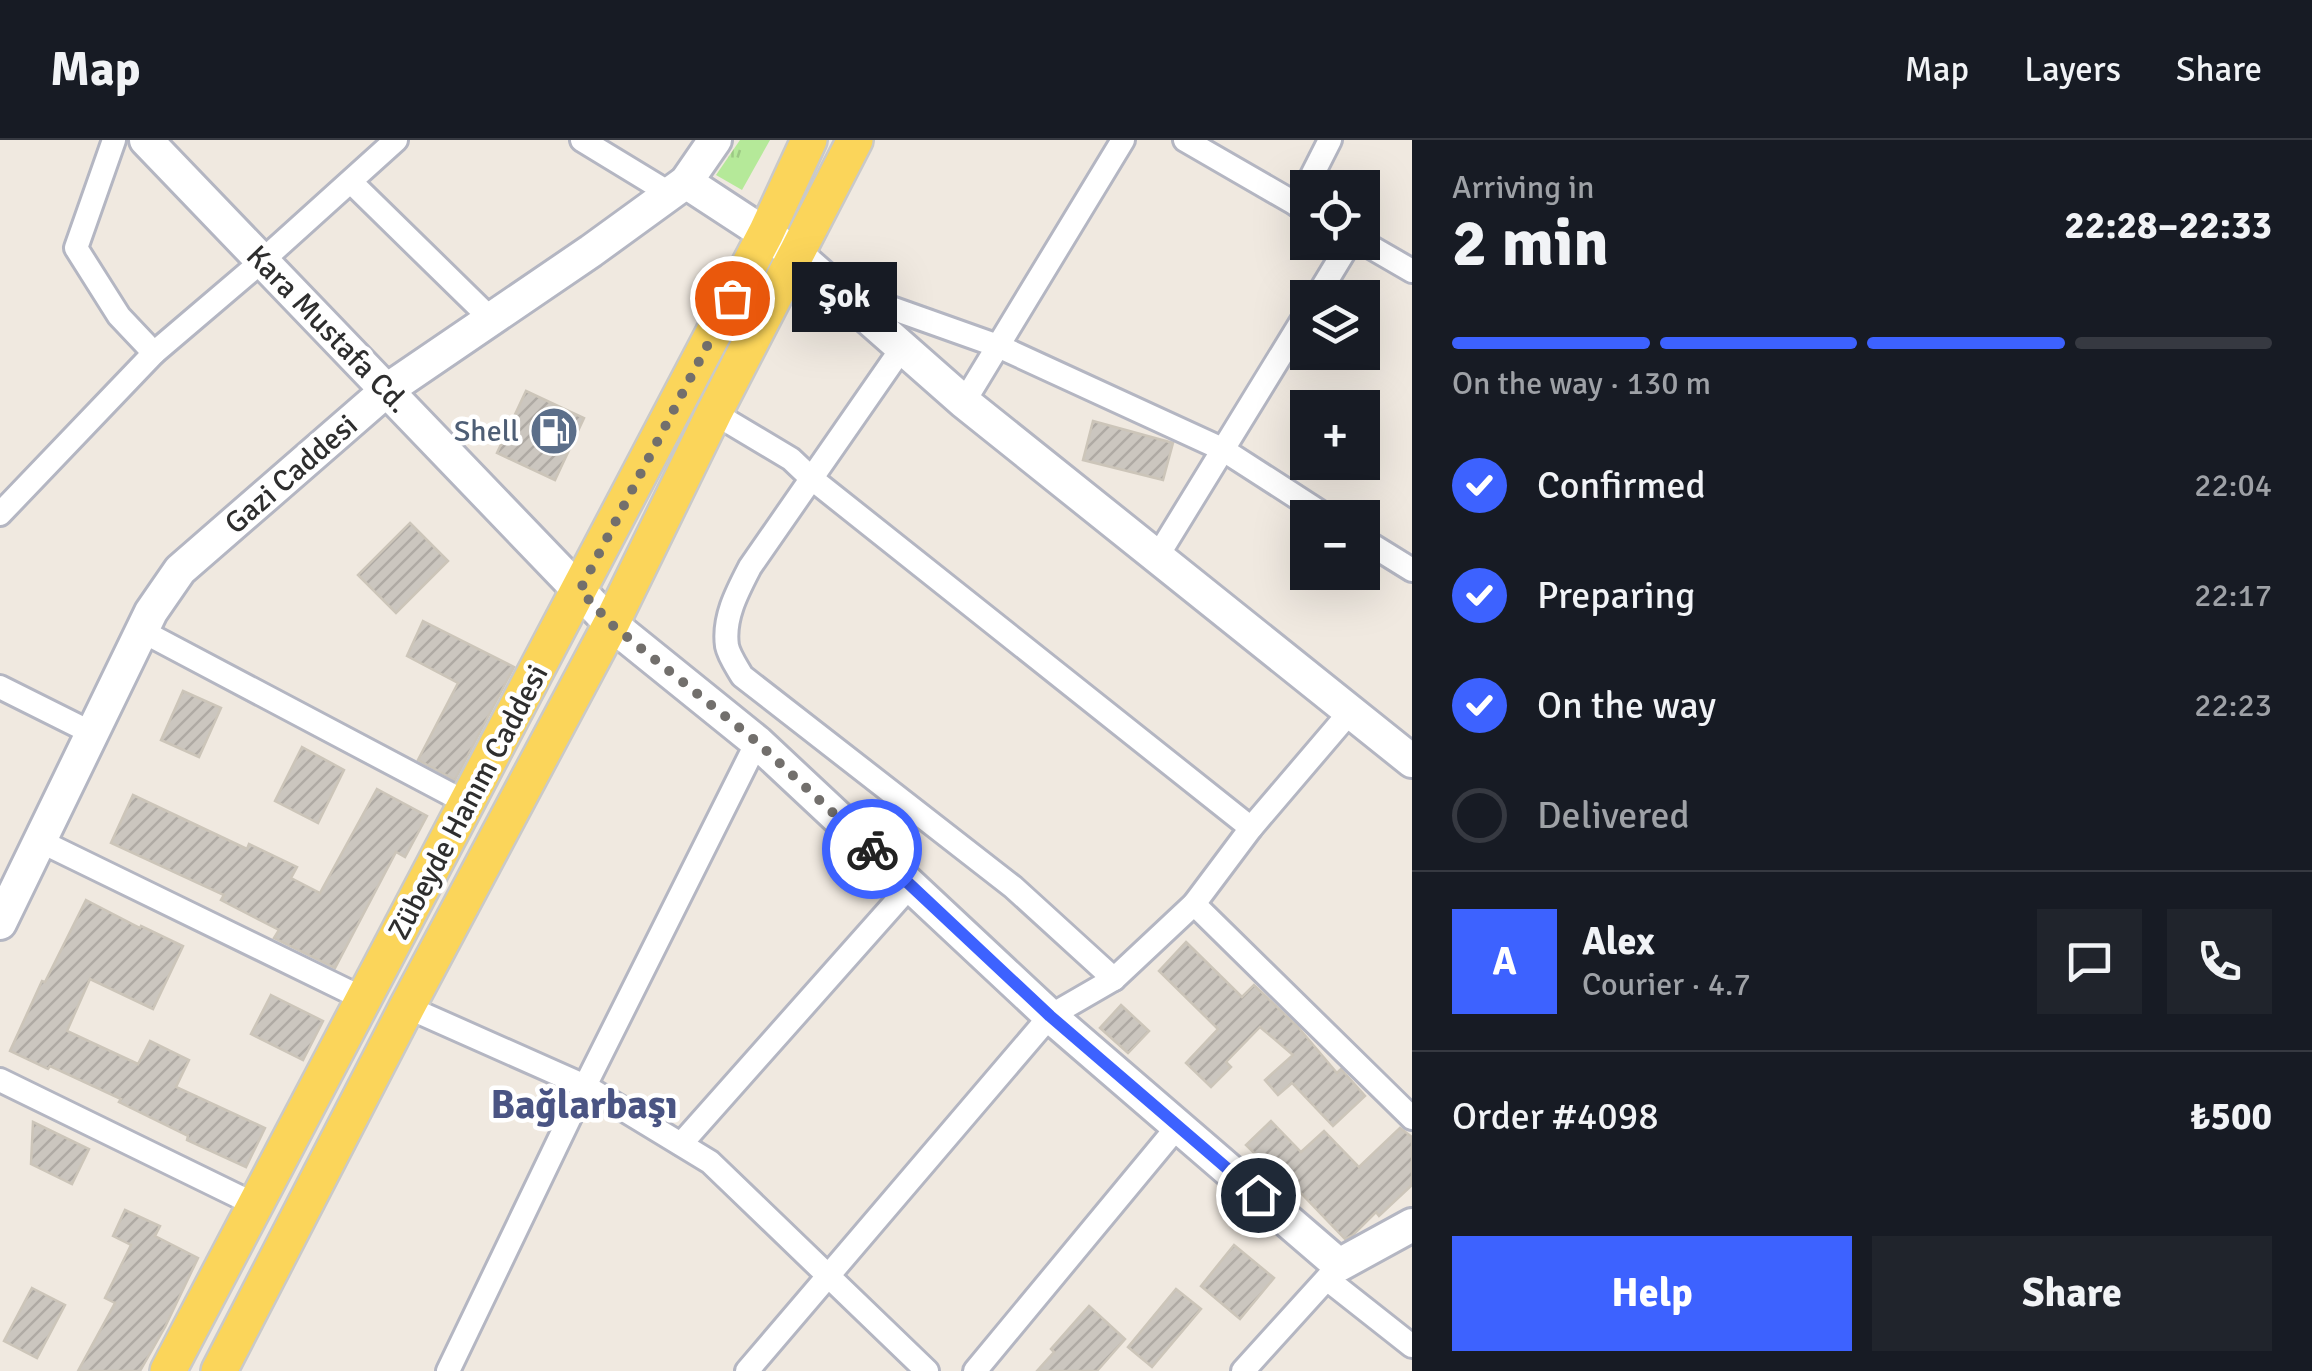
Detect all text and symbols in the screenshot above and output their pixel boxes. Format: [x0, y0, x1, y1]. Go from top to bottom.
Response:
text: Map [50, 40, 140, 99]
text: Map [1905, 48, 1969, 91]
text: Layers [2024, 48, 2121, 91]
text: Share [2176, 48, 2262, 91]
text: Arriving in [1452, 168, 1594, 207]
map controls [1290, 170, 1380, 590]
button: locate [1290, 170, 1380, 260]
text: 22:28–22:33 [2064, 202, 2272, 249]
text: 2 min [1452, 204, 1609, 284]
street label: Kara Mustafa Cd. [238, 238, 417, 421]
pin [690, 256, 775, 341]
callout: Şok [792, 263, 897, 333]
icon: bag [705, 271, 760, 326]
text: Şok [819, 277, 870, 316]
button: layers [1290, 280, 1380, 370]
text: On the way · 130 m [1452, 364, 1711, 403]
button: + [1290, 390, 1380, 480]
fuel station icon: Shell [528, 405, 580, 457]
street label: Gazi Caddesi [217, 407, 365, 542]
place label: Shell [454, 413, 519, 450]
icon: check [1452, 458, 1507, 513]
text: Confirmed [1537, 462, 1706, 509]
text: 22:04 [2194, 466, 2272, 505]
button: − [1290, 500, 1380, 590]
icon: check [1452, 568, 1507, 623]
text: Preparing [1537, 572, 1695, 619]
text: 22:17 [2194, 576, 2272, 615]
street label: Zübeyde Hanım Caddesi [380, 659, 557, 946]
icon: check [1452, 678, 1507, 733]
text: On the way [1537, 682, 1716, 729]
text: 22:23 [2194, 686, 2272, 725]
text: Delivered [1537, 792, 1690, 839]
courier [822, 799, 922, 899]
icon: bike [845, 822, 900, 877]
button: chat [2037, 909, 2142, 1014]
button: phone [2167, 909, 2272, 1014]
text: Alex [1582, 918, 1655, 965]
text: A [1492, 938, 1517, 985]
text: Courier · 4.7 [1582, 965, 1751, 1004]
district label: Bağlarbaşı [490, 1080, 678, 1130]
text: Order #4098 [1452, 1093, 1659, 1140]
text: ₺500 [2190, 1093, 2272, 1140]
pin [1216, 1153, 1301, 1238]
icon: home [1231, 1168, 1286, 1223]
button: Help [1452, 1236, 1852, 1351]
button: Share [1872, 1236, 2272, 1351]

